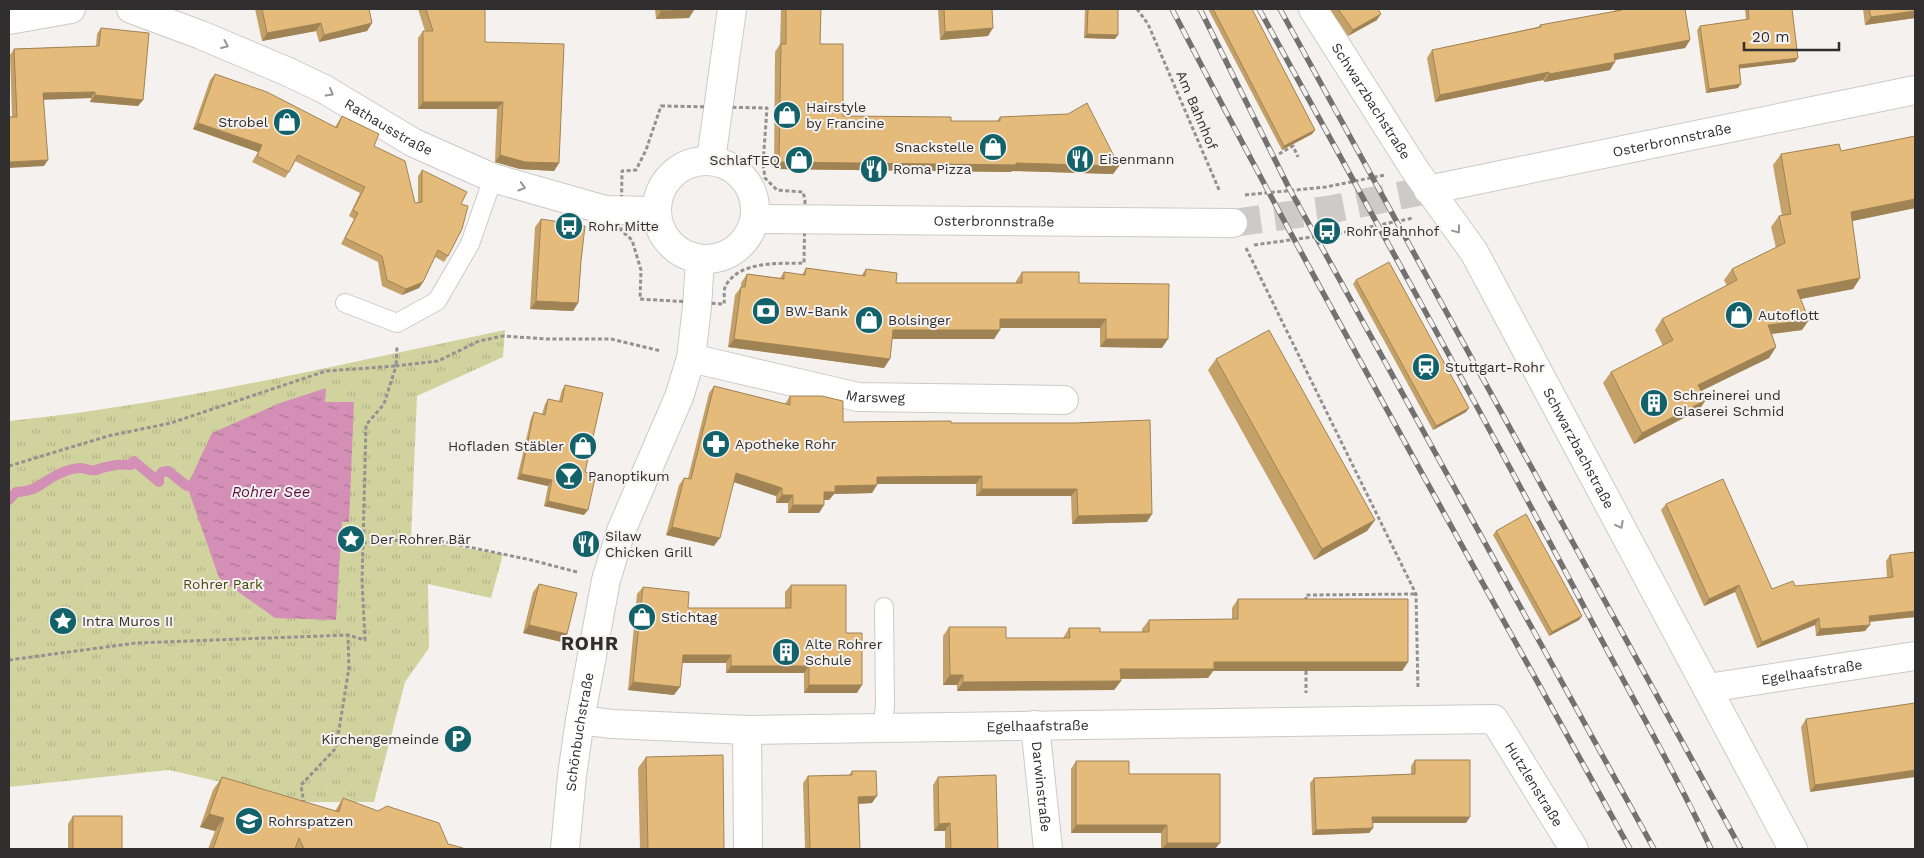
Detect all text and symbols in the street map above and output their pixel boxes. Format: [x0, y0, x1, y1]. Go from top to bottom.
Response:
scale bar [1744, 20, 1839, 52]
text: 20 m [1752, 28, 1790, 46]
one-way arrow [220, 39, 229, 50]
street label: Schwarzbachstraße [1329, 40, 1414, 162]
street label: Am Bahnhof [1173, 68, 1221, 152]
one-way arrow [324, 86, 333, 96]
street label: Rathausstraße [342, 95, 435, 158]
place label: Hairstyle by Francine [806, 99, 885, 131]
shop icon: Hairstyle by Francine [772, 100, 802, 130]
shop icon: Strobel [272, 107, 302, 137]
place label: Strobel [218, 114, 269, 130]
street label: Osterbronnstraße [1611, 120, 1733, 160]
shop icon: Snackstelle [978, 132, 1008, 162]
place label: Snackstelle [895, 139, 974, 155]
restaurant icon: Eisenmann [1065, 144, 1095, 174]
shop icon: SchlafTEQ [784, 145, 814, 175]
place label: Eisenmann [1099, 151, 1174, 167]
place label: SchlafTEQ [709, 152, 780, 168]
restaurant icon: Roma Pizza [859, 154, 889, 184]
place label: Roma Pizza [893, 161, 971, 177]
one-way arrow [518, 181, 526, 191]
bus stop icon: Rohr Mitte [554, 211, 584, 241]
street label: Osterbronnstraße [933, 212, 1055, 230]
bus stop icon: Rohr Bahnhof [1312, 216, 1342, 246]
place label: Rohr Mitte [588, 218, 659, 234]
place label: Rohr Bahnhof [1346, 223, 1440, 239]
one-way arrow [1451, 224, 1460, 234]
bank icon: BW-Bank [751, 296, 781, 326]
shop icon: Autoflott [1724, 300, 1754, 330]
place label: BW-Bank [785, 303, 848, 319]
shop icon: Bolsinger [854, 305, 884, 335]
place label: Autoflott [1758, 307, 1819, 323]
place label: Bolsinger [888, 312, 951, 328]
station icon: Stuttgart-Rohr [1411, 352, 1441, 382]
place label: Stuttgart-Rohr [1445, 359, 1545, 375]
street label: Schwarzbachstraße [1540, 385, 1618, 511]
street label: Marsweg [844, 386, 906, 406]
place label: Schreinerei und Glaserei Schmid [1673, 387, 1784, 419]
building icon: Schreinerei und Glaserei Schmid [1639, 388, 1669, 418]
pharmacy icon: Apotheke Rohr [701, 429, 731, 459]
shop icon: Hofladen Stäbler [568, 431, 598, 461]
place label: Apotheke Rohr [735, 436, 837, 452]
place label: Hofladen Stäbler [448, 438, 564, 454]
bar icon: Panoptikum [554, 461, 584, 491]
place label: Panoptikum [588, 468, 670, 484]
water label: Rohrer See [232, 483, 310, 501]
one-way arrow [1614, 520, 1624, 529]
place icon: Der Rohrer Bär [336, 524, 366, 554]
place label: Silaw Chicken Grill [605, 528, 693, 560]
restaurant icon: Silaw Chicken Grill [571, 529, 601, 559]
place label: Der Rohrer Bär [370, 531, 471, 547]
park label: Rohrer Park [183, 576, 263, 592]
shop icon: Stichtag [627, 602, 657, 632]
place icon: Intra Muros II [48, 606, 78, 636]
place label: Stichtag [661, 609, 718, 625]
place label: Intra Muros II [82, 613, 173, 629]
district label: ROHR [561, 632, 619, 655]
place label: Alte Rohrer Schule [805, 636, 883, 668]
building icon: Alte Rohrer Schule [771, 637, 801, 667]
street label: Egelhaafstraße [1760, 656, 1863, 688]
street label: Schönbuchstraße [562, 671, 597, 792]
street label: Egelhaafstraße [986, 717, 1089, 734]
parking icon: Kirchengemeinde [443, 724, 473, 754]
place label: Kirchengemeinde [321, 731, 439, 747]
street label: Hutzlenstraße [1502, 739, 1566, 830]
street label: Darwinstraße [1029, 740, 1054, 833]
school or university icon: Rohrspatzen [234, 806, 264, 836]
place label: Rohrspatzen [268, 813, 353, 829]

